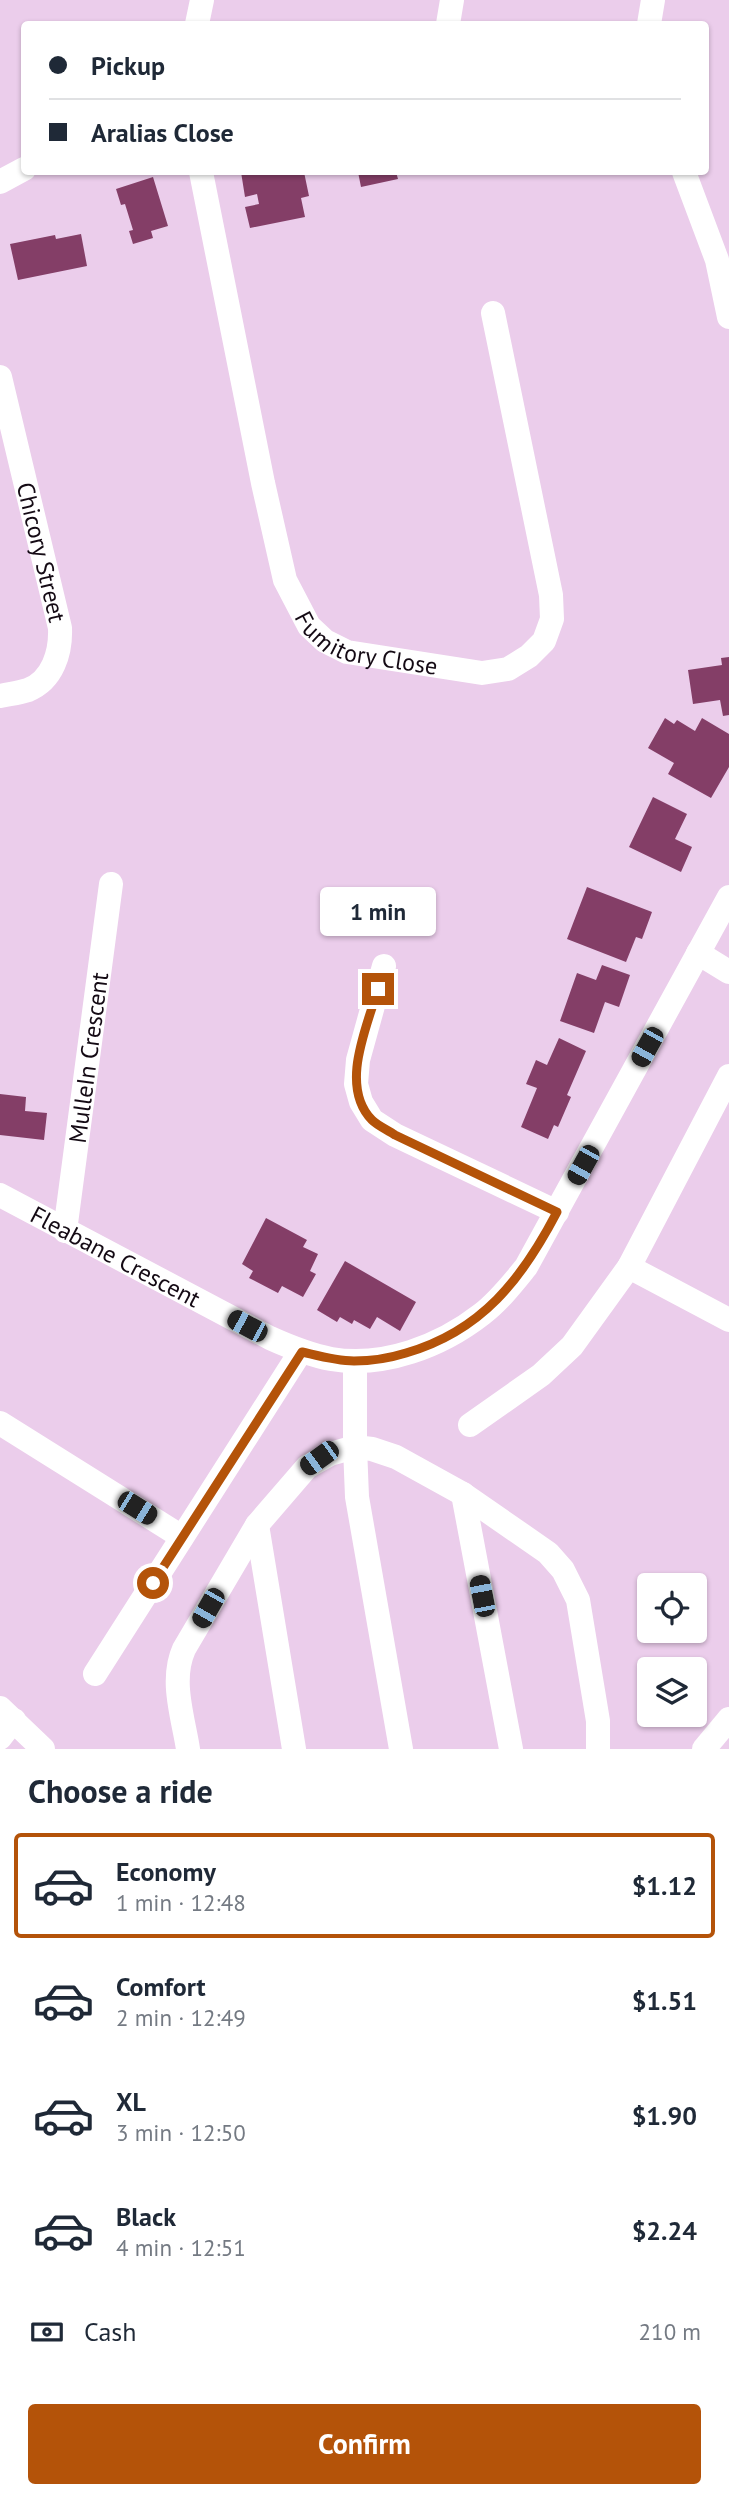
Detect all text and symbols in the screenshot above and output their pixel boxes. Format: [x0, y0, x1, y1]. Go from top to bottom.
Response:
text: Pickup [91, 49, 165, 82]
text: Aralias Close [91, 116, 234, 149]
street label: Chicory Street [10, 479, 74, 625]
street label: Fumitory Close [288, 606, 440, 681]
callout: 1 min [320, 888, 436, 936]
text: 1 min [350, 897, 406, 926]
street label: MulleIn Crescent [61, 970, 115, 1145]
route end [362, 973, 394, 1005]
car [628, 1024, 667, 1070]
car [564, 1142, 603, 1188]
street label: Fleabane Crescent [26, 1199, 206, 1314]
car [224, 1307, 271, 1345]
car [296, 1437, 343, 1479]
car [114, 1488, 161, 1528]
route start [137, 1567, 169, 1599]
car [468, 1573, 497, 1619]
map controls [637, 1573, 707, 1727]
button: locate [637, 1573, 707, 1643]
car [189, 1585, 228, 1631]
button: layers [637, 1657, 707, 1727]
text: Choose a ride [28, 1770, 213, 1812]
icon: car [32, 1854, 95, 1917]
text: Economy [116, 1855, 216, 1888]
text: $1.12 [632, 1869, 697, 1902]
text: 1 min · 12:48 [116, 1888, 246, 1917]
icon: car [32, 1969, 95, 2032]
text: Comfort [116, 1970, 206, 2003]
text: $1.51 [632, 1984, 697, 2017]
text: 2 min · 12:49 [116, 2003, 246, 2032]
icon: car [32, 2084, 95, 2147]
text: XL [116, 2085, 146, 2118]
text: $1.90 [632, 2099, 697, 2132]
text: 3 min · 12:50 [116, 2118, 246, 2147]
icon: car [32, 2199, 95, 2262]
text: Black [116, 2200, 176, 2233]
text: $2.24 [632, 2214, 697, 2247]
text: 4 min · 12:51 [116, 2233, 246, 2262]
icon: cash [28, 2313, 66, 2351]
text: Cash [84, 2315, 136, 2348]
text: 210 m [639, 2317, 701, 2346]
button: Confirm [28, 2404, 701, 2484]

